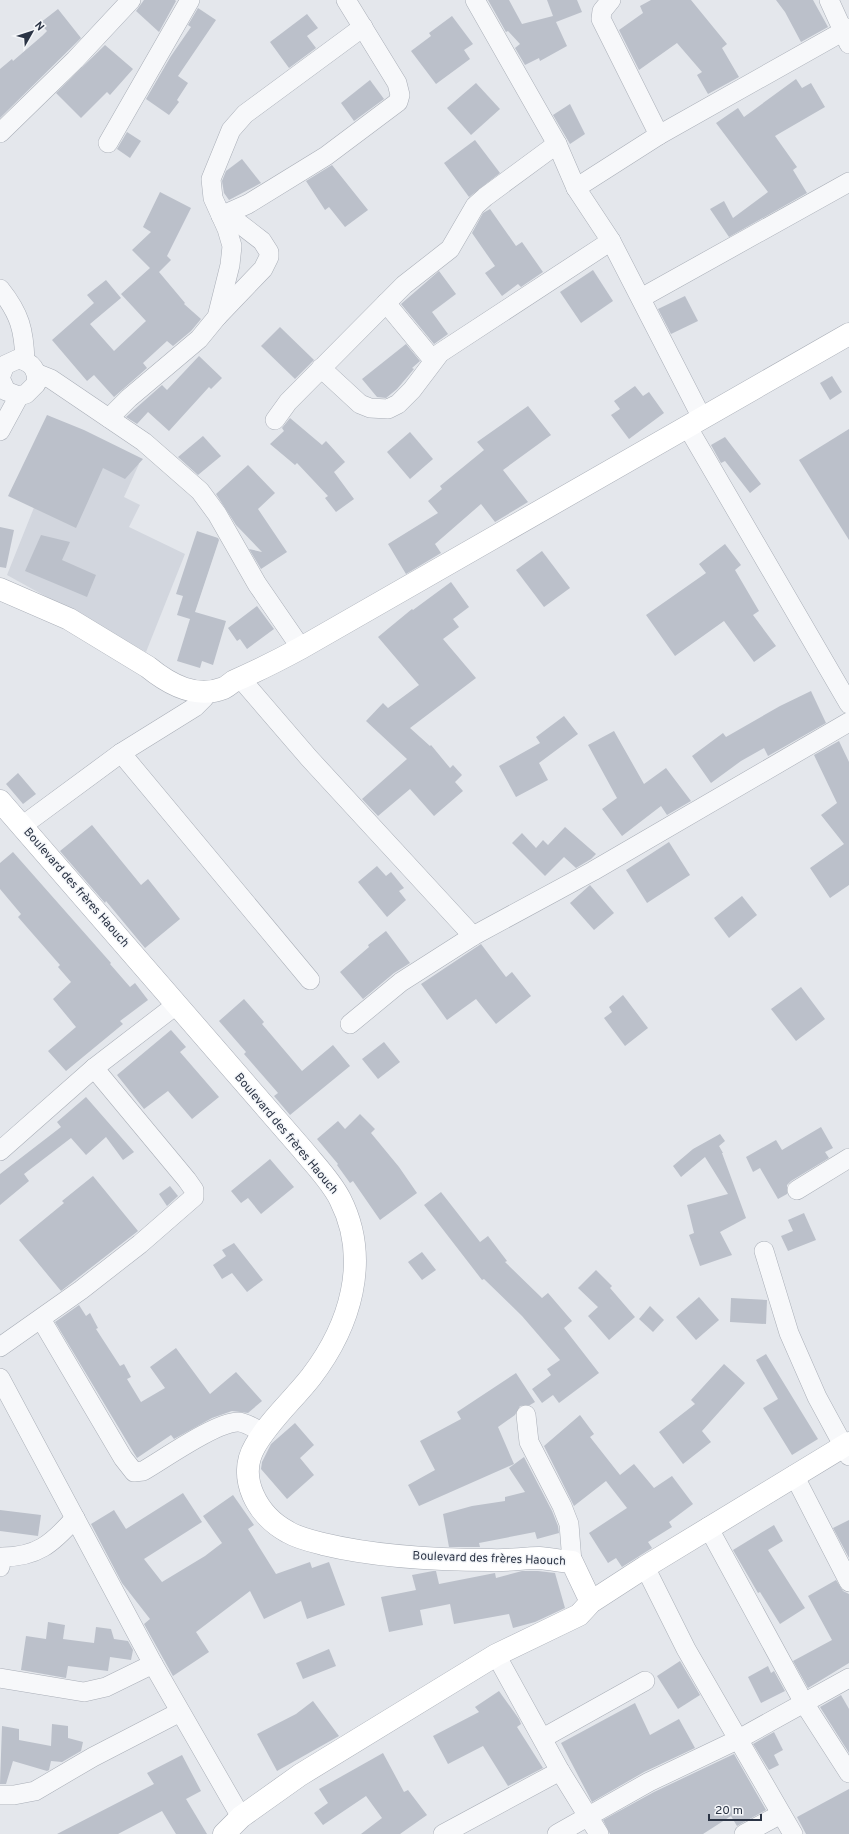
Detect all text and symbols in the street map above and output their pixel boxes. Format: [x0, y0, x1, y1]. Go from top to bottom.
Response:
north arrow [12, 12, 52, 52]
text: N [31, 19, 47, 34]
street label: Boulevard des frères Haouch [20, 825, 132, 951]
street label: Boulevard des frères Haouch [231, 1070, 341, 1198]
street label: Boulevard des frères Haouch [412, 1548, 566, 1570]
scale bar [709, 1796, 761, 1822]
text: 20 m [715, 1803, 743, 1819]

